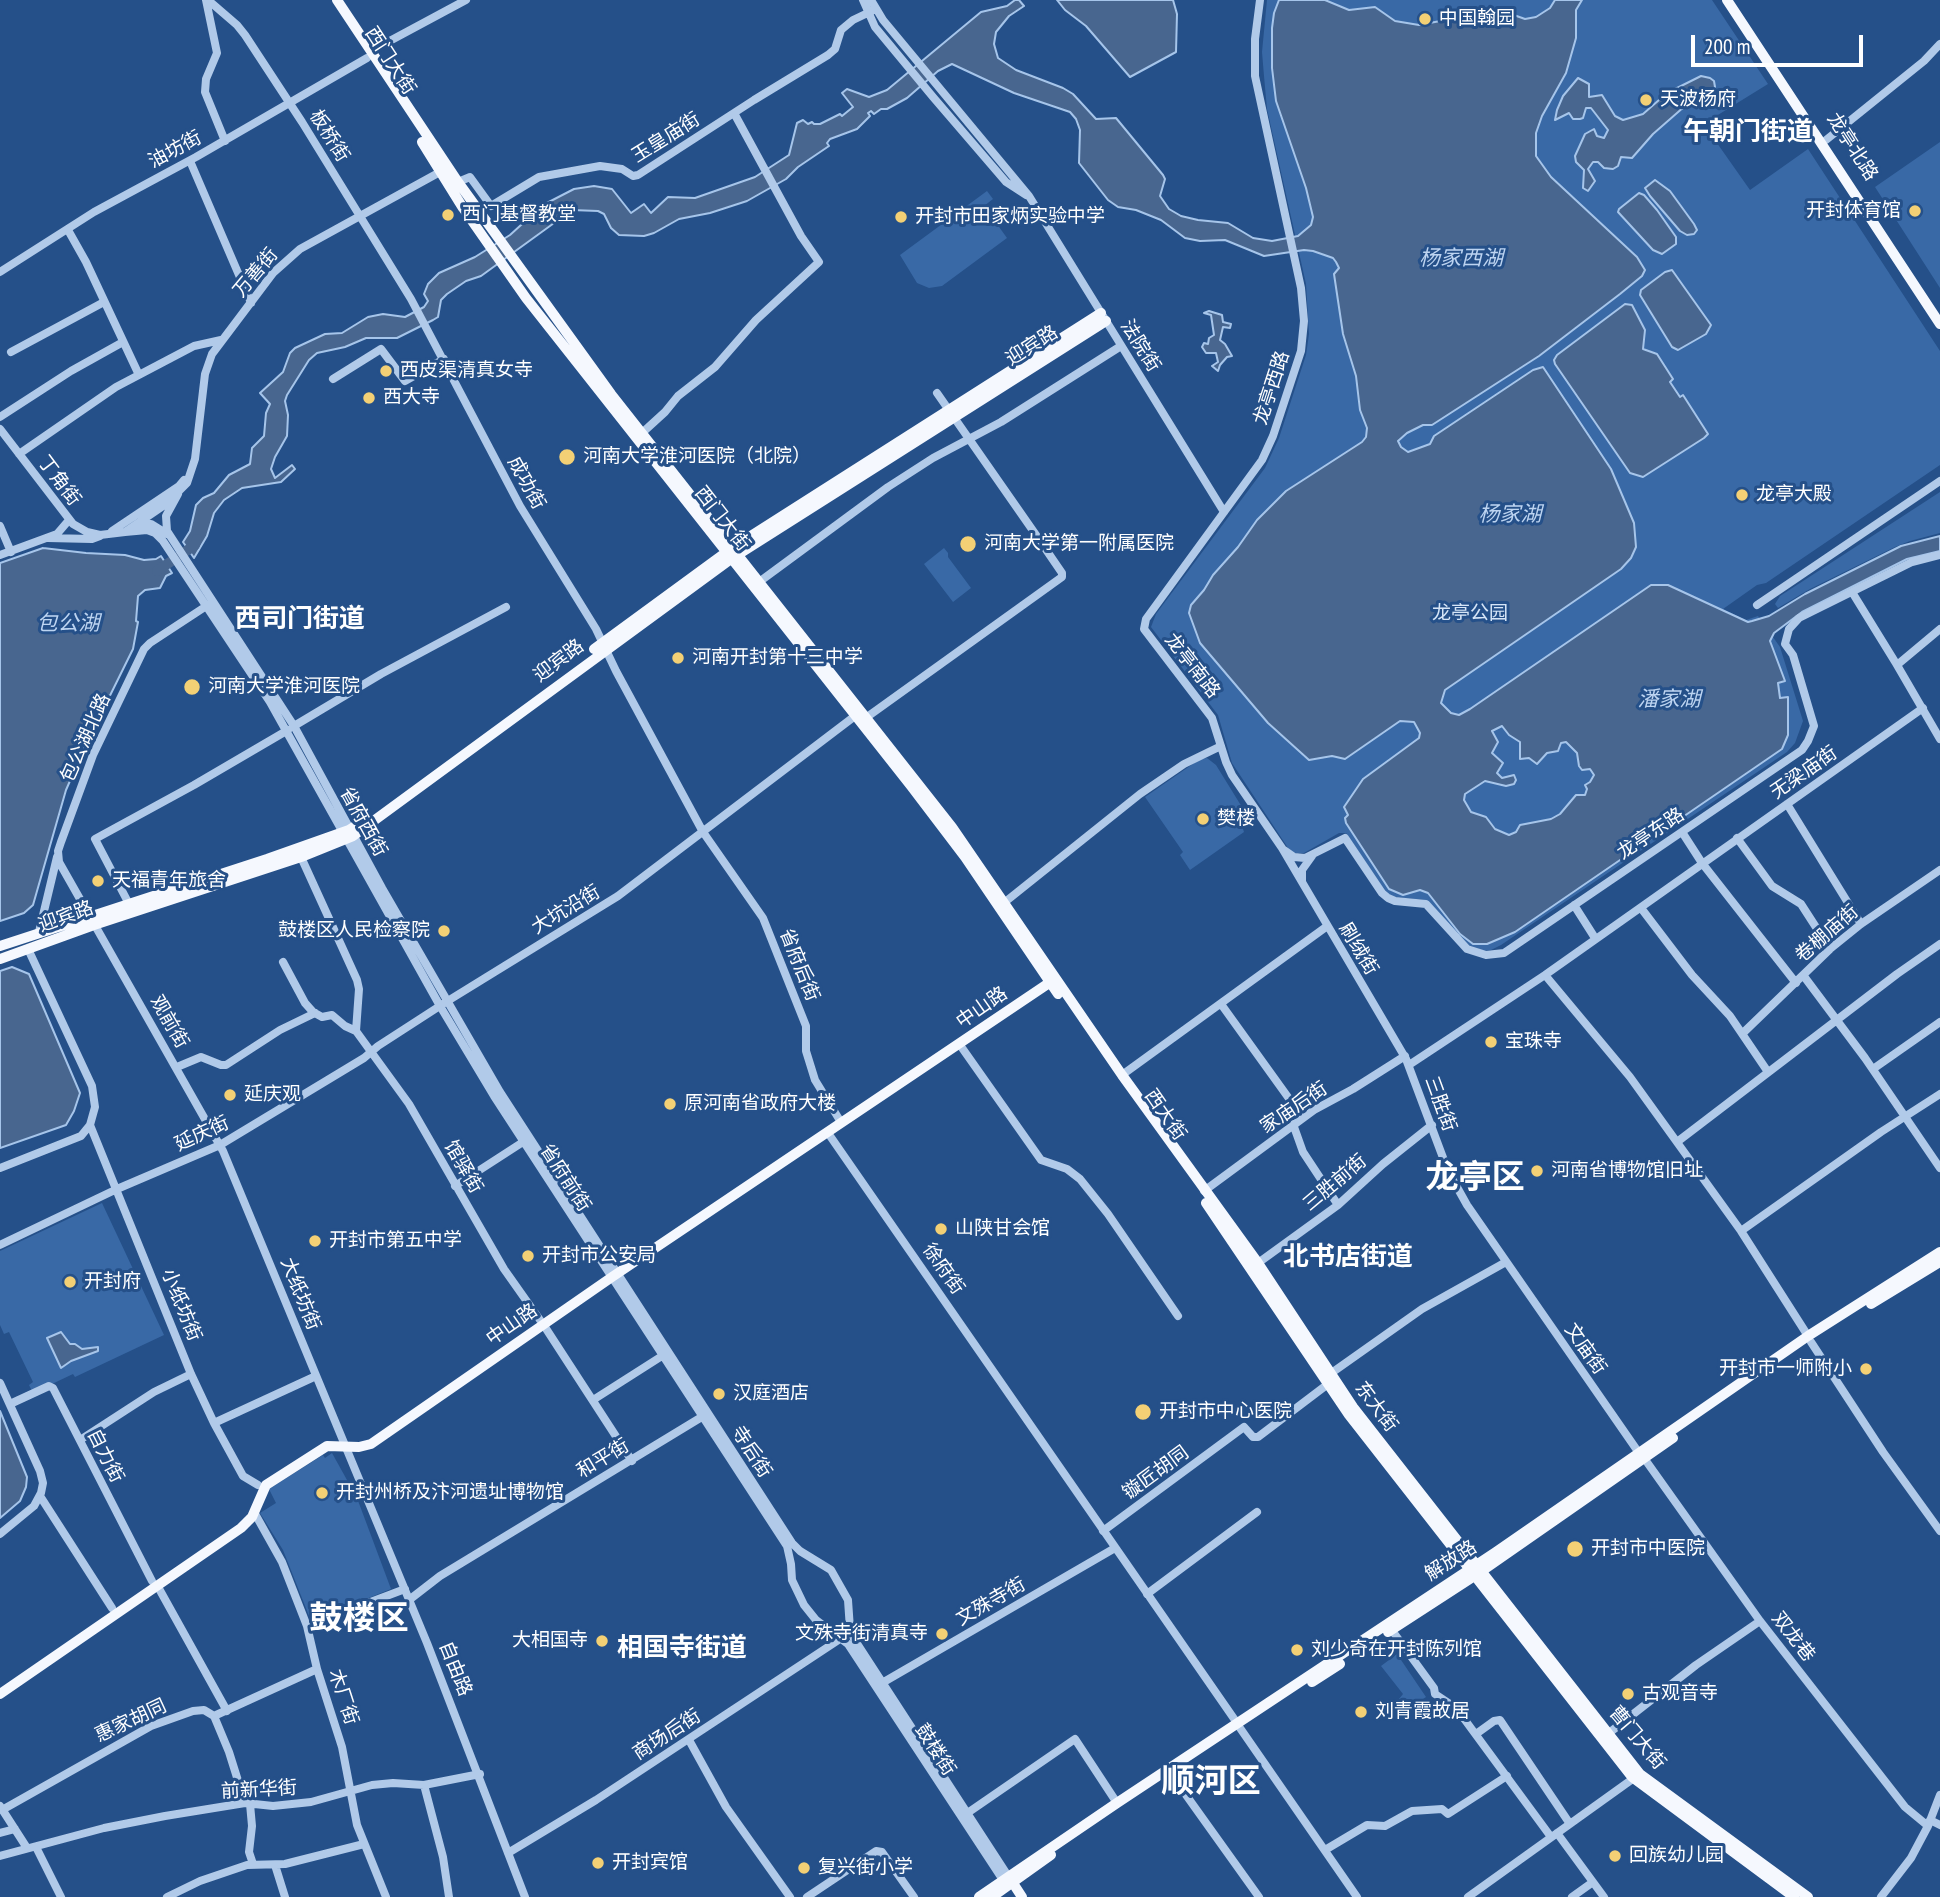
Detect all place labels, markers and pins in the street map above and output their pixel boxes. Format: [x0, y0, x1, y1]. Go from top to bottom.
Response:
place label: 中国翰园 [1439, 8, 1515, 30]
marker: 中国翰园 [1417, 11, 1433, 27]
place label: 天波杨府 [1660, 89, 1736, 111]
marker: 天波杨府 [1638, 92, 1654, 108]
place label: 开封体育馆 [1806, 200, 1901, 222]
marker: 开封体育馆 [1907, 203, 1923, 219]
place label: 西门基督教堂 [462, 204, 576, 226]
place label: 开封市田家炳实验中学 [915, 206, 1105, 228]
marker: 西门基督教堂 [440, 207, 456, 223]
marker: 开封市田家炳实验中学 [893, 209, 909, 225]
place label: 西皮渠清真女寺 [400, 360, 533, 382]
marker: 西皮渠清真女寺 [378, 363, 394, 379]
place label: 西大寺 [383, 387, 440, 409]
marker: 西大寺 [361, 390, 377, 406]
place label: 河南大学淮河医院（北院） [583, 446, 811, 468]
marker: 河南大学淮河医院（北院） [557, 447, 577, 467]
place label: 龙亭大殿 [1756, 484, 1832, 506]
marker: 龙亭大殿 [1734, 487, 1750, 503]
place label: 河南大学第一附属医院 [984, 533, 1174, 555]
marker: 河南大学第一附属医院 [958, 534, 978, 554]
place label: 河南开封第十三中学 [692, 647, 863, 669]
marker: 河南开封第十三中学 [670, 650, 686, 666]
place label: 河南大学淮河医院 [208, 676, 360, 698]
marker: 河南大学淮河医院 [182, 677, 202, 697]
place label: 樊楼 [1217, 808, 1255, 830]
marker: 樊楼 [1195, 811, 1211, 827]
place label: 天福青年旅舍 [112, 870, 226, 892]
marker: 天福青年旅舍 [90, 873, 106, 889]
place label: 鼓楼区人民检察院 [278, 920, 430, 942]
marker: 鼓楼区人民检察院 [436, 923, 452, 939]
place label: 宝珠寺 [1505, 1031, 1562, 1053]
marker: 宝珠寺 [1483, 1034, 1499, 1050]
place label: 延庆观 [244, 1084, 301, 1106]
marker: 延庆观 [222, 1087, 238, 1103]
place label: 原河南省政府大楼 [684, 1093, 836, 1115]
marker: 原河南省政府大楼 [662, 1096, 678, 1112]
place label: 河南省博物馆旧址 [1551, 1160, 1703, 1182]
marker: 河南省博物馆旧址 [1529, 1163, 1545, 1179]
place label: 山陕甘会馆 [955, 1218, 1050, 1240]
marker: 山陕甘会馆 [933, 1221, 949, 1237]
place label: 开封市第五中学 [329, 1230, 462, 1252]
marker: 开封市第五中学 [307, 1233, 323, 1249]
place label: 开封市公安局 [542, 1245, 656, 1267]
marker: 开封市公安局 [520, 1248, 536, 1264]
place label: 开封府 [84, 1271, 141, 1293]
marker: 开封府 [62, 1274, 78, 1290]
place label: 开封市一师附小 [1719, 1358, 1852, 1380]
marker: 开封市一师附小 [1858, 1361, 1874, 1377]
place label: 汉庭酒店 [733, 1383, 809, 1405]
marker: 汉庭酒店 [711, 1386, 727, 1402]
place label: 开封市中心医院 [1159, 1401, 1292, 1423]
marker: 开封市中心医院 [1133, 1402, 1153, 1422]
place label: 开封州桥及汴河遗址博物馆 [336, 1482, 564, 1504]
marker: 开封州桥及汴河遗址博物馆 [314, 1485, 330, 1501]
place label: 开封市中医院 [1591, 1538, 1705, 1560]
marker: 开封市中医院 [1565, 1539, 1585, 1559]
place label: 文殊寺街清真寺 [795, 1623, 928, 1645]
marker: 文殊寺街清真寺 [934, 1626, 950, 1642]
place label: 大相国寺 [512, 1630, 588, 1652]
marker: 大相国寺 [594, 1633, 610, 1649]
place label: 刘少奇在开封陈列馆 [1311, 1639, 1482, 1661]
marker: 刘少奇在开封陈列馆 [1289, 1642, 1305, 1658]
place label: 古观音寺 [1642, 1683, 1718, 1705]
marker: 古观音寺 [1620, 1686, 1636, 1702]
place label: 刘青霞故居 [1375, 1701, 1470, 1723]
marker: 刘青霞故居 [1353, 1704, 1369, 1720]
place label: 回族幼儿园 [1629, 1845, 1724, 1867]
marker: 回族幼儿园 [1607, 1848, 1623, 1864]
place label: 开封宾馆 [612, 1852, 688, 1874]
marker: 开封宾馆 [590, 1855, 606, 1871]
place label: 复兴街小学 [818, 1857, 913, 1879]
marker: 复兴街小学 [796, 1860, 812, 1876]

